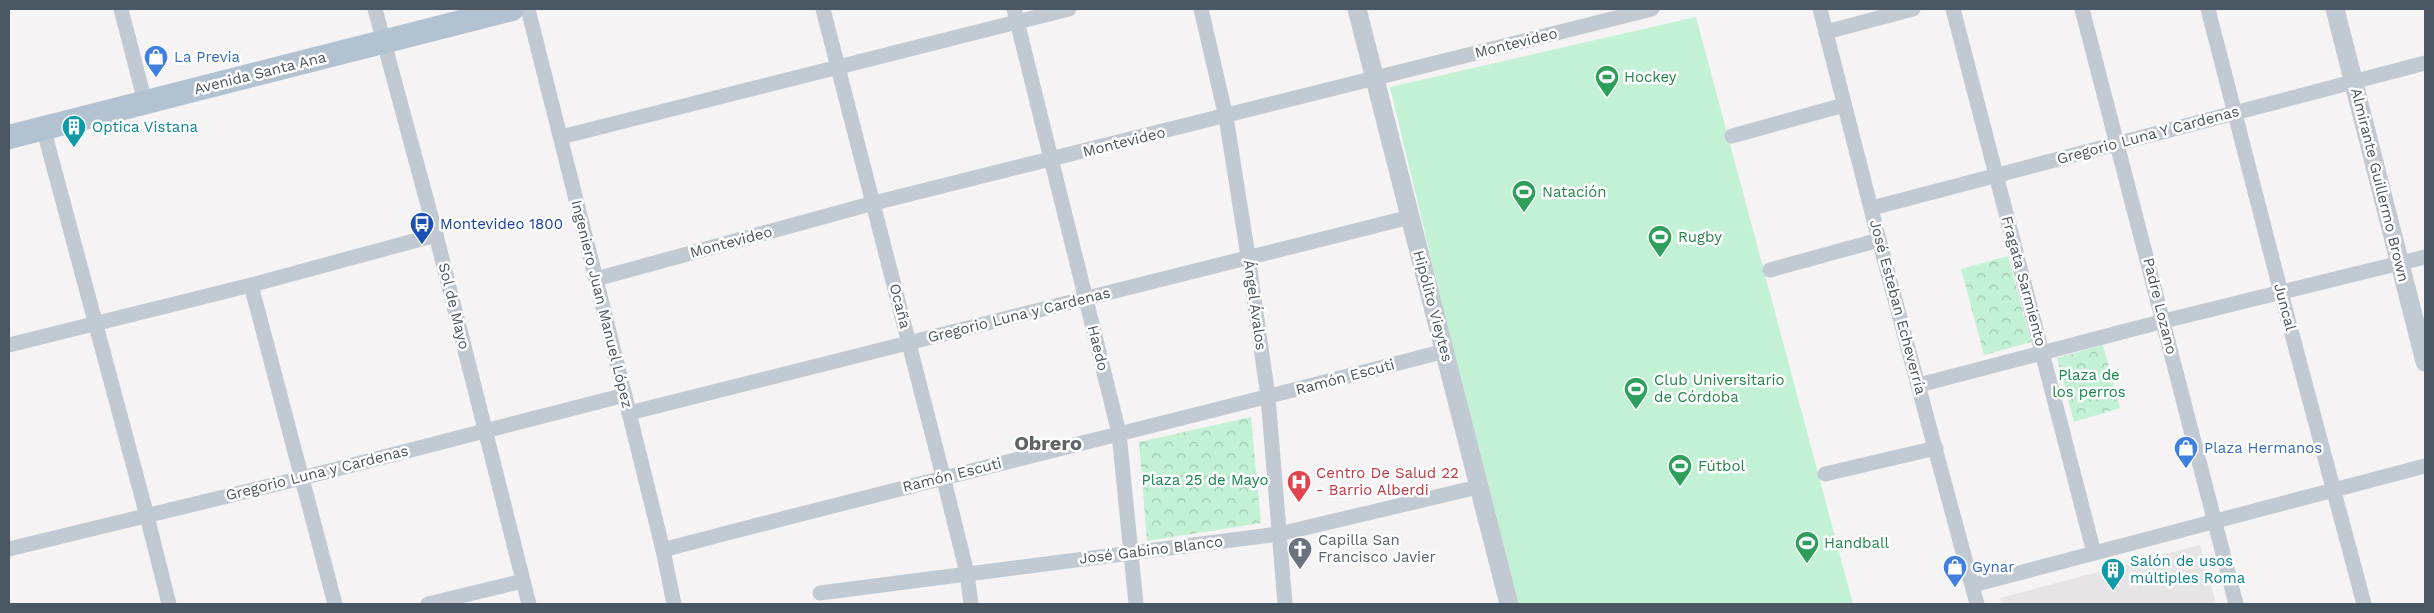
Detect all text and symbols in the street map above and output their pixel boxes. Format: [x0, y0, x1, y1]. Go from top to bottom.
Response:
street label: Montevideo [1473, 24, 1559, 62]
shop icon: La Previa [143, 44, 169, 78]
place label: La Previa [174, 48, 240, 66]
street label: Avenida Santa Ana [192, 48, 328, 98]
sports icon: Hockey [1594, 64, 1620, 98]
place label: Hockey [1624, 68, 1677, 86]
street label: Almirante Guillermo Brown [2347, 86, 2413, 284]
street label: Gregorio Luna Y Cardenas [2055, 102, 2241, 168]
building icon: Optica Vistana [61, 114, 87, 148]
place label: Optica Vistana [92, 118, 199, 136]
street label: Montevideo [1081, 123, 1167, 161]
sports icon: Natación [1511, 179, 1537, 213]
place label: Natación [1542, 183, 1607, 201]
street label: Ingeniero Juan Manuel López [567, 198, 637, 410]
bus stop icon: Montevideo 1800 [409, 211, 435, 245]
street label: Fragata Sarmiento [1998, 214, 2050, 348]
place label: Montevideo 1800 [440, 215, 563, 233]
street label: José Esteban Echeverría [1866, 218, 1930, 397]
street label: Montevideo [688, 222, 774, 262]
sports icon: Rugby [1647, 224, 1673, 258]
place label: Rugby [1678, 228, 1722, 246]
street label: Hipólito Vieytes [1409, 248, 1457, 364]
street label: Padre Lozano [2139, 256, 2181, 356]
street label: Ángel Ávalos [1240, 258, 1270, 352]
street label: Sol de Mayo [435, 261, 473, 351]
street label: Juncal [2270, 281, 2300, 333]
street label: Ocaña [886, 282, 914, 331]
street label: Gregorio Luna y Cardenas [926, 284, 1112, 346]
street label: Haedo [1084, 323, 1112, 373]
street label: Ramón Escuti [1294, 355, 1396, 399]
park label: Plaza de los perros [2052, 366, 2126, 401]
place label: Club Universitario de Córdoba [1654, 371, 1785, 406]
sports icon: Club Universitario de Córdoba [1623, 376, 1649, 410]
district label: Obrero [1014, 431, 1082, 455]
shop icon: Plaza Hermanos [2173, 435, 2199, 469]
place label: Plaza Hermanos [2204, 439, 2322, 457]
street label: Gregorio Luna y Cardenas [224, 442, 410, 504]
sports icon: Fútbol [1667, 453, 1693, 487]
street label: Ramón Escuti [901, 454, 1003, 496]
place label: Fútbol [1698, 457, 1745, 475]
place label: Centro De Salud 22 - Barrio Alberdi [1316, 464, 1459, 499]
hospital icon: Centro De Salud 22 - Barrio Alberdi [1286, 469, 1312, 503]
park label: Plaza 25 de Mayo [1142, 471, 1268, 489]
sports icon: Handball [1794, 530, 1820, 564]
place label: Capilla San Francisco Javier [1318, 531, 1436, 566]
street label: José Gabino Blanco [1078, 532, 1224, 568]
place label: Handball [1824, 534, 1890, 552]
church icon: Capilla San Francisco Javier [1287, 536, 1313, 570]
place label: Salón de usos múltiples Roma [2130, 552, 2246, 587]
shop icon: Gynar [1942, 554, 1968, 588]
building icon: Salón de usos múltiples Roma [2100, 557, 2126, 591]
place label: Gynar [1972, 558, 2014, 576]

